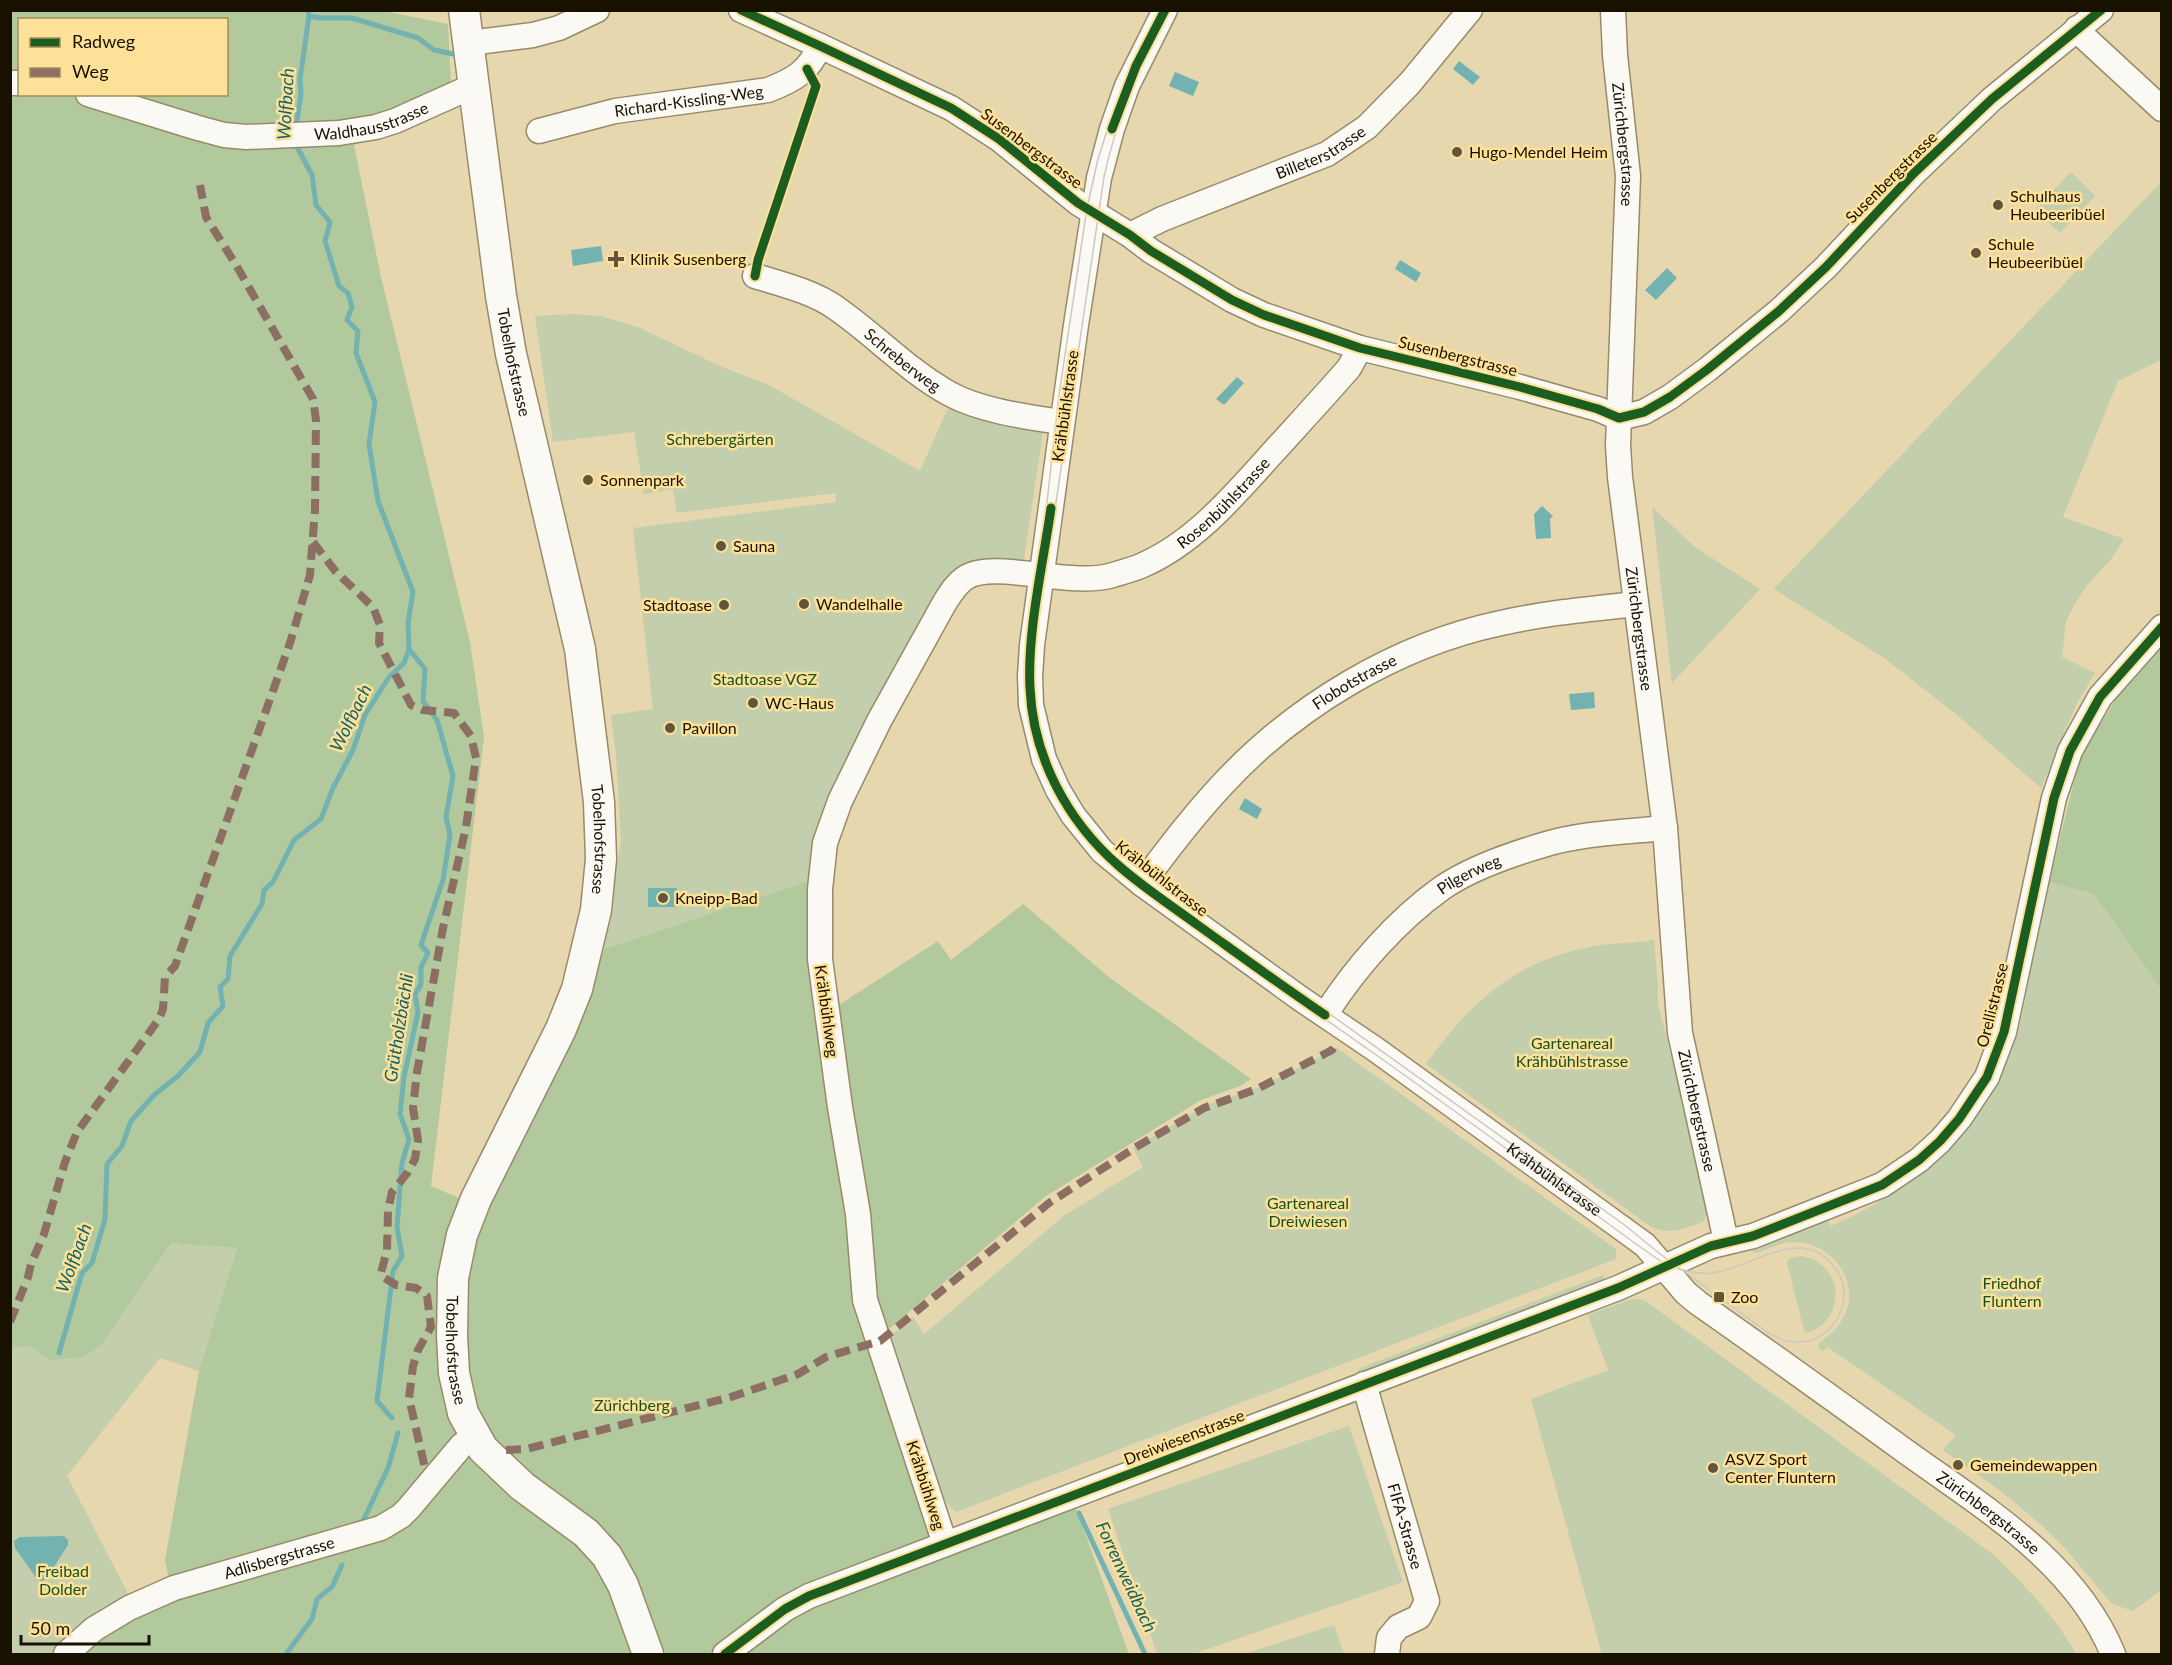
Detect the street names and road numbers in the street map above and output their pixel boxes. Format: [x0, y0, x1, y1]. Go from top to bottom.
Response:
street label: Richard-Kissling-Weg [613, 81, 764, 120]
street label: Zürichbergstrasse [1609, 81, 1638, 207]
street label: Waldhausstrasse [313, 97, 431, 143]
street label: Susenbergstrasse [978, 103, 1087, 192]
street label: Billeterstrasse [1273, 121, 1369, 182]
street label: Susenbergstrasse [1841, 127, 1940, 226]
street label: Tobelhofstrasse [494, 307, 535, 418]
street label: Schreberweg [861, 324, 944, 395]
street label: Susenbergstrasse [1397, 332, 1519, 379]
street label: Krähbühlstrasse [1047, 349, 1082, 463]
street label: Rosenbühlstrasse [1173, 453, 1273, 552]
street label: Zürichbergstrasse [1623, 566, 1657, 692]
street label: Flobotstrasse [1308, 650, 1399, 713]
street label: Tobelhofstrasse [588, 784, 611, 895]
street label: Krähbühlstrasse [1112, 836, 1212, 920]
street label: Pilgerweg [1433, 850, 1503, 898]
street label: Orellistrasse [1972, 961, 2011, 1049]
street label: Krähbühlweg [812, 964, 843, 1058]
street label: Zürichbergstrasse [1675, 1048, 1720, 1173]
street label: Krähbühlstrasse [1504, 1138, 1606, 1219]
street label: Tobelhofstrasse [443, 1295, 471, 1406]
street label: Dreiwiesenstrasse [1121, 1405, 1247, 1468]
street label: Krähbühlweg [903, 1438, 950, 1532]
street label: Zürichbergstrasse [1934, 1467, 2044, 1558]
street label: FIFA-Strasse [1384, 1481, 1427, 1571]
street label: Adlisbergstrasse [221, 1532, 336, 1582]

